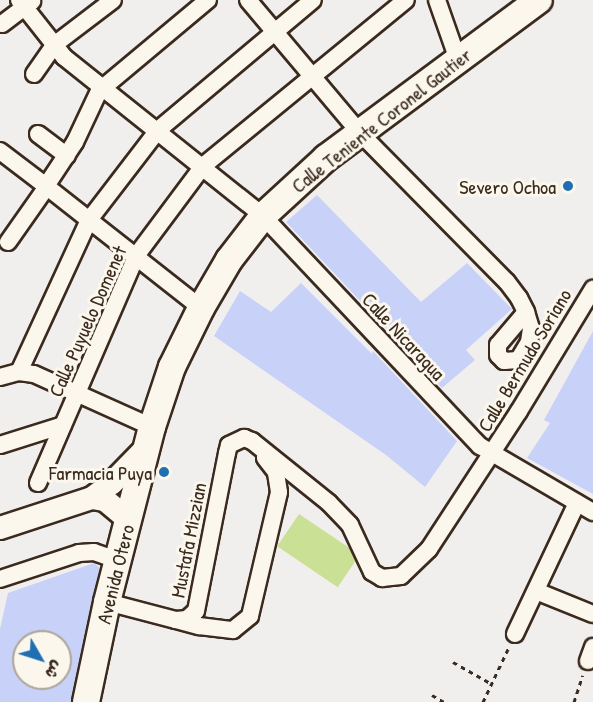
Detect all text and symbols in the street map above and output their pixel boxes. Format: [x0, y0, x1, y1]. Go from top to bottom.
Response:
street label: Calle Teniente Coronel Gautier [286, 42, 476, 198]
place label: Severo Ochoa [459, 174, 556, 198]
marker: Severo Ochoa [561, 179, 575, 193]
street label: Calle Puyuelo Domenet [43, 242, 131, 400]
street label: Calle Bermudo Soriano [472, 284, 576, 436]
street label: Calle Nicaragua [357, 287, 451, 385]
place label: Farmacia Puya [49, 460, 152, 484]
marker: Farmacia Puya [157, 465, 171, 479]
street label: Mustafa Mizzian [165, 480, 211, 600]
street label: Avenida Otero [91, 522, 139, 626]
north arrow [12, 630, 72, 690]
text: ش [40, 656, 69, 684]

